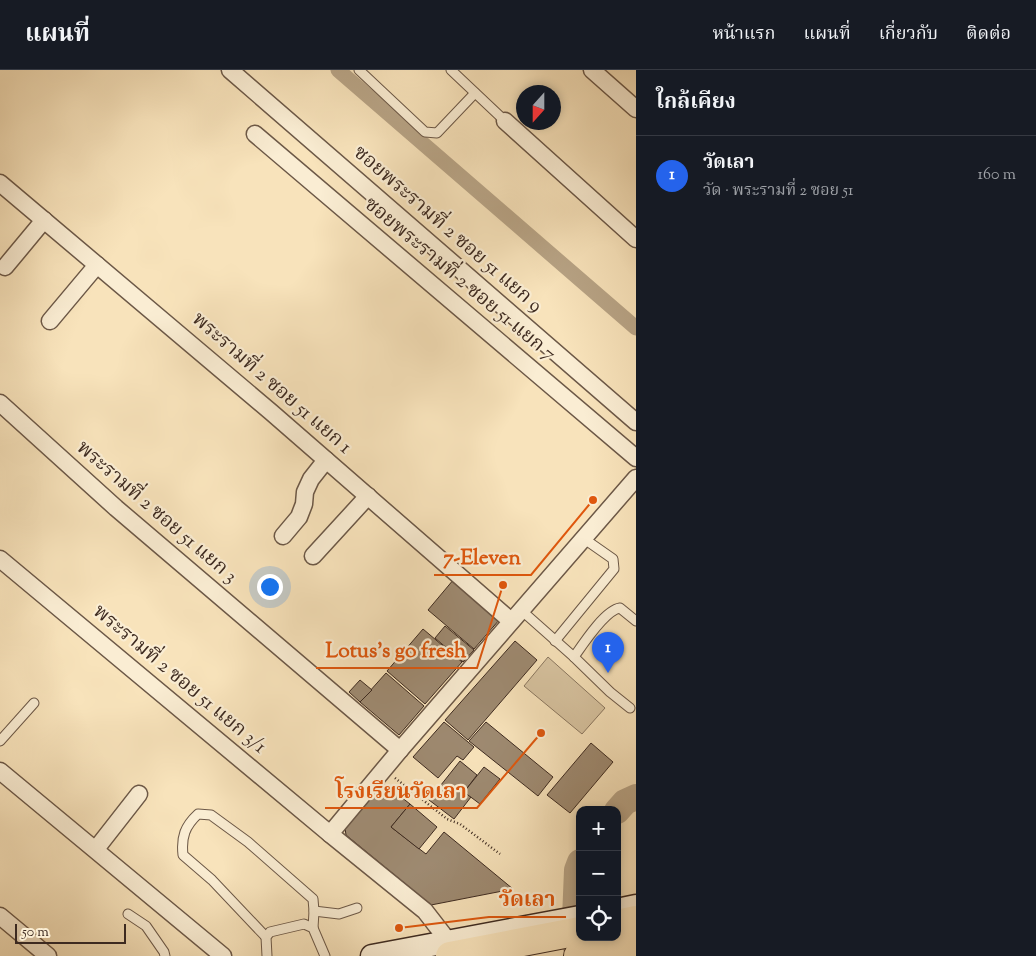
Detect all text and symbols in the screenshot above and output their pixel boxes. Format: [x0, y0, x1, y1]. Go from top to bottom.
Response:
text: แผนที่ [25, 18, 90, 52]
text: หน้าแรก [712, 22, 775, 48]
text: แผนที่ [803, 22, 851, 48]
text: เกี่ยวกับ [879, 22, 938, 48]
text: ติดต่อ [966, 22, 1011, 48]
north arrow [516, 85, 561, 130]
text: ใกล้เคียง [656, 88, 736, 118]
street label: ซอยพระรามที่ 2 ซอย 51 แยก 9 [346, 137, 550, 320]
text: วัดเลา [703, 150, 755, 177]
text: 1 [669, 164, 675, 187]
text: 160 m [978, 164, 1016, 187]
text: วัด · พระรามที่ 2 ซอย 51 [703, 180, 853, 203]
street label: ซอยพระรามที่ 2 ซอย 51 แยก 7 [357, 189, 563, 369]
street label: พระรามที่ 2 ซอย 51 แยก 1 [185, 304, 360, 462]
street label: พระรามที่ 2 ซอย 51 แยก 3 [69, 433, 245, 591]
callout: 7-Eleven [434, 539, 531, 575]
text: 7-Eleven [443, 544, 521, 574]
your location [257, 574, 283, 600]
street label: พระรามที่ 2 ซอย 51 แยก 3/1 [86, 596, 274, 762]
callout: Lotus's go fresh [316, 632, 477, 668]
pin: 1 [592, 632, 624, 673]
text: Lotus's go fresh [326, 637, 467, 667]
callout: โรงเรียนวัดเลา [325, 772, 477, 808]
text: โรงเรียนวัดเลา [334, 776, 467, 808]
map controls [576, 806, 621, 941]
button: + [576, 806, 621, 851]
button: − [576, 851, 621, 896]
callout: วัดเลา [489, 881, 566, 917]
text: วัดเลา [499, 886, 555, 916]
button: locate [576, 896, 621, 941]
scale bar [15, 921, 126, 944]
text: 50 m [22, 923, 49, 943]

